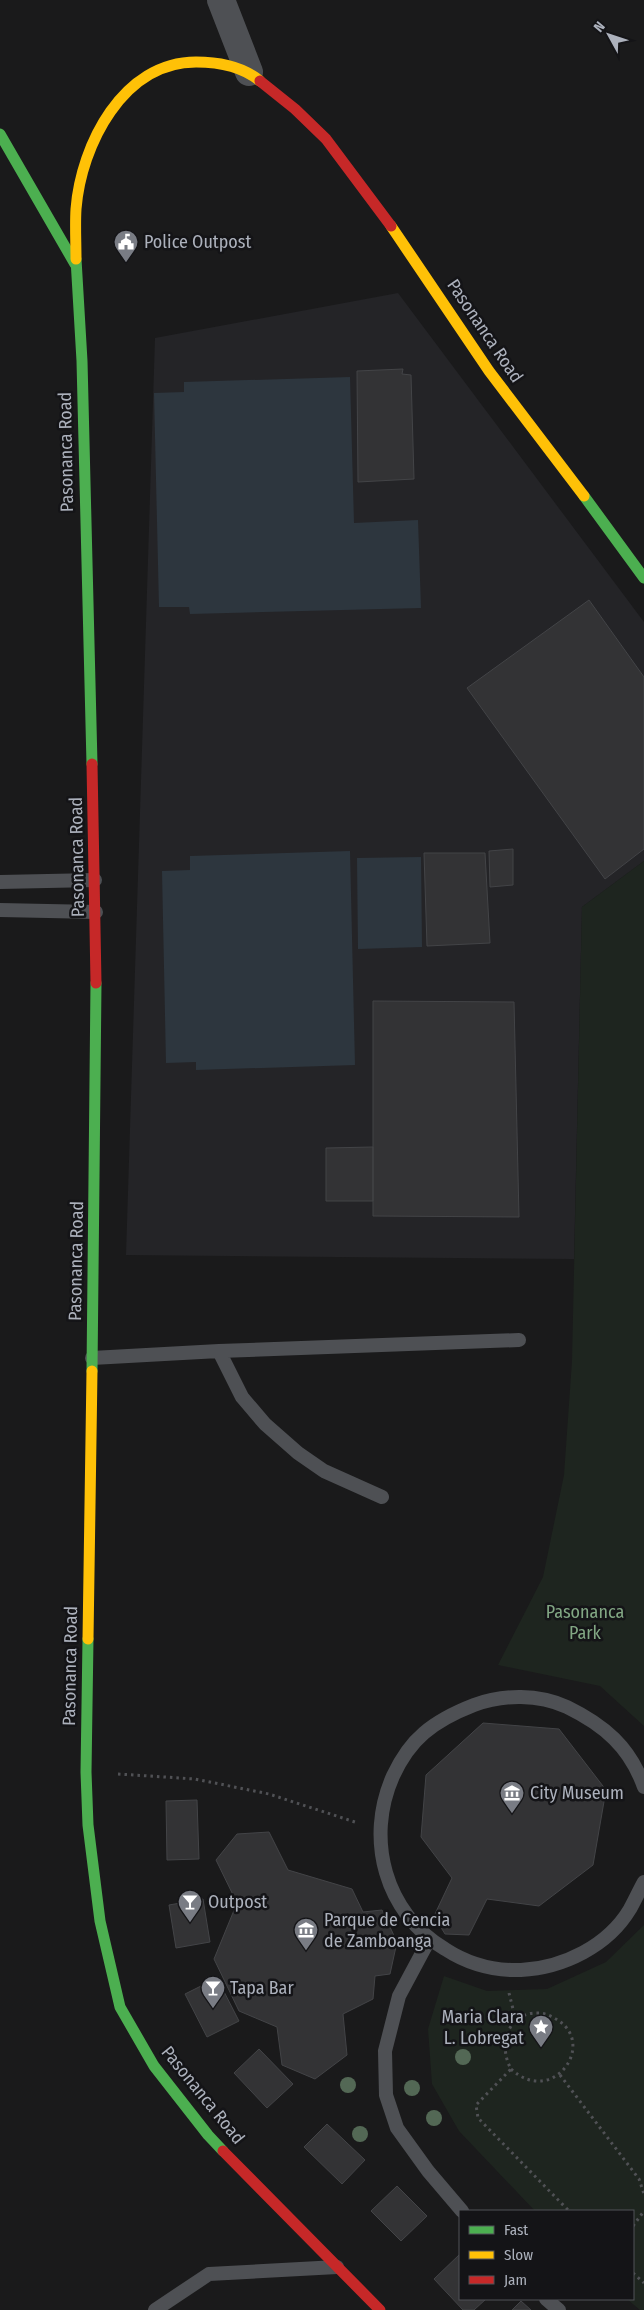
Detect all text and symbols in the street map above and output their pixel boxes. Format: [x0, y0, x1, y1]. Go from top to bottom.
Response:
north arrow [584, 10, 634, 60]
text: N [590, 18, 609, 36]
public building icon: Police Outpost [113, 229, 139, 263]
place label: Police Outpost [144, 231, 251, 253]
street label: Pasonanca Road [442, 275, 528, 387]
street label: Pasonanca Road [54, 392, 78, 512]
street label: Pasonanca Road [65, 797, 89, 917]
street label: Pasonanca Road [64, 1201, 88, 1321]
park label: Pasonanca Park [546, 1601, 624, 1644]
street label: Pasonanca Road [58, 1606, 82, 1726]
museum icon: City Museum [499, 1780, 525, 1814]
place label: City Museum [530, 1782, 624, 1804]
bar icon: Outpost [177, 1889, 203, 1923]
place label: Outpost [208, 1891, 267, 1913]
place label: Parque de Cencia de Zamboanga [324, 1909, 450, 1952]
museum icon: Parque de Cencia de Zamboanga [293, 1917, 319, 1951]
bar icon: Tapa Bar [200, 1975, 226, 2009]
place label: Tapa Bar [230, 1977, 294, 1999]
place label: Maria Clara L. Lobregat [442, 2006, 524, 2049]
place icon: Maria Clara L. Lobregat [528, 2014, 554, 2048]
street label: Pasonanca Road [157, 2041, 249, 2149]
legend [459, 2210, 634, 2300]
text: Fast [504, 2221, 528, 2239]
text: Slow [504, 2246, 533, 2264]
text: Jam [504, 2271, 527, 2289]

